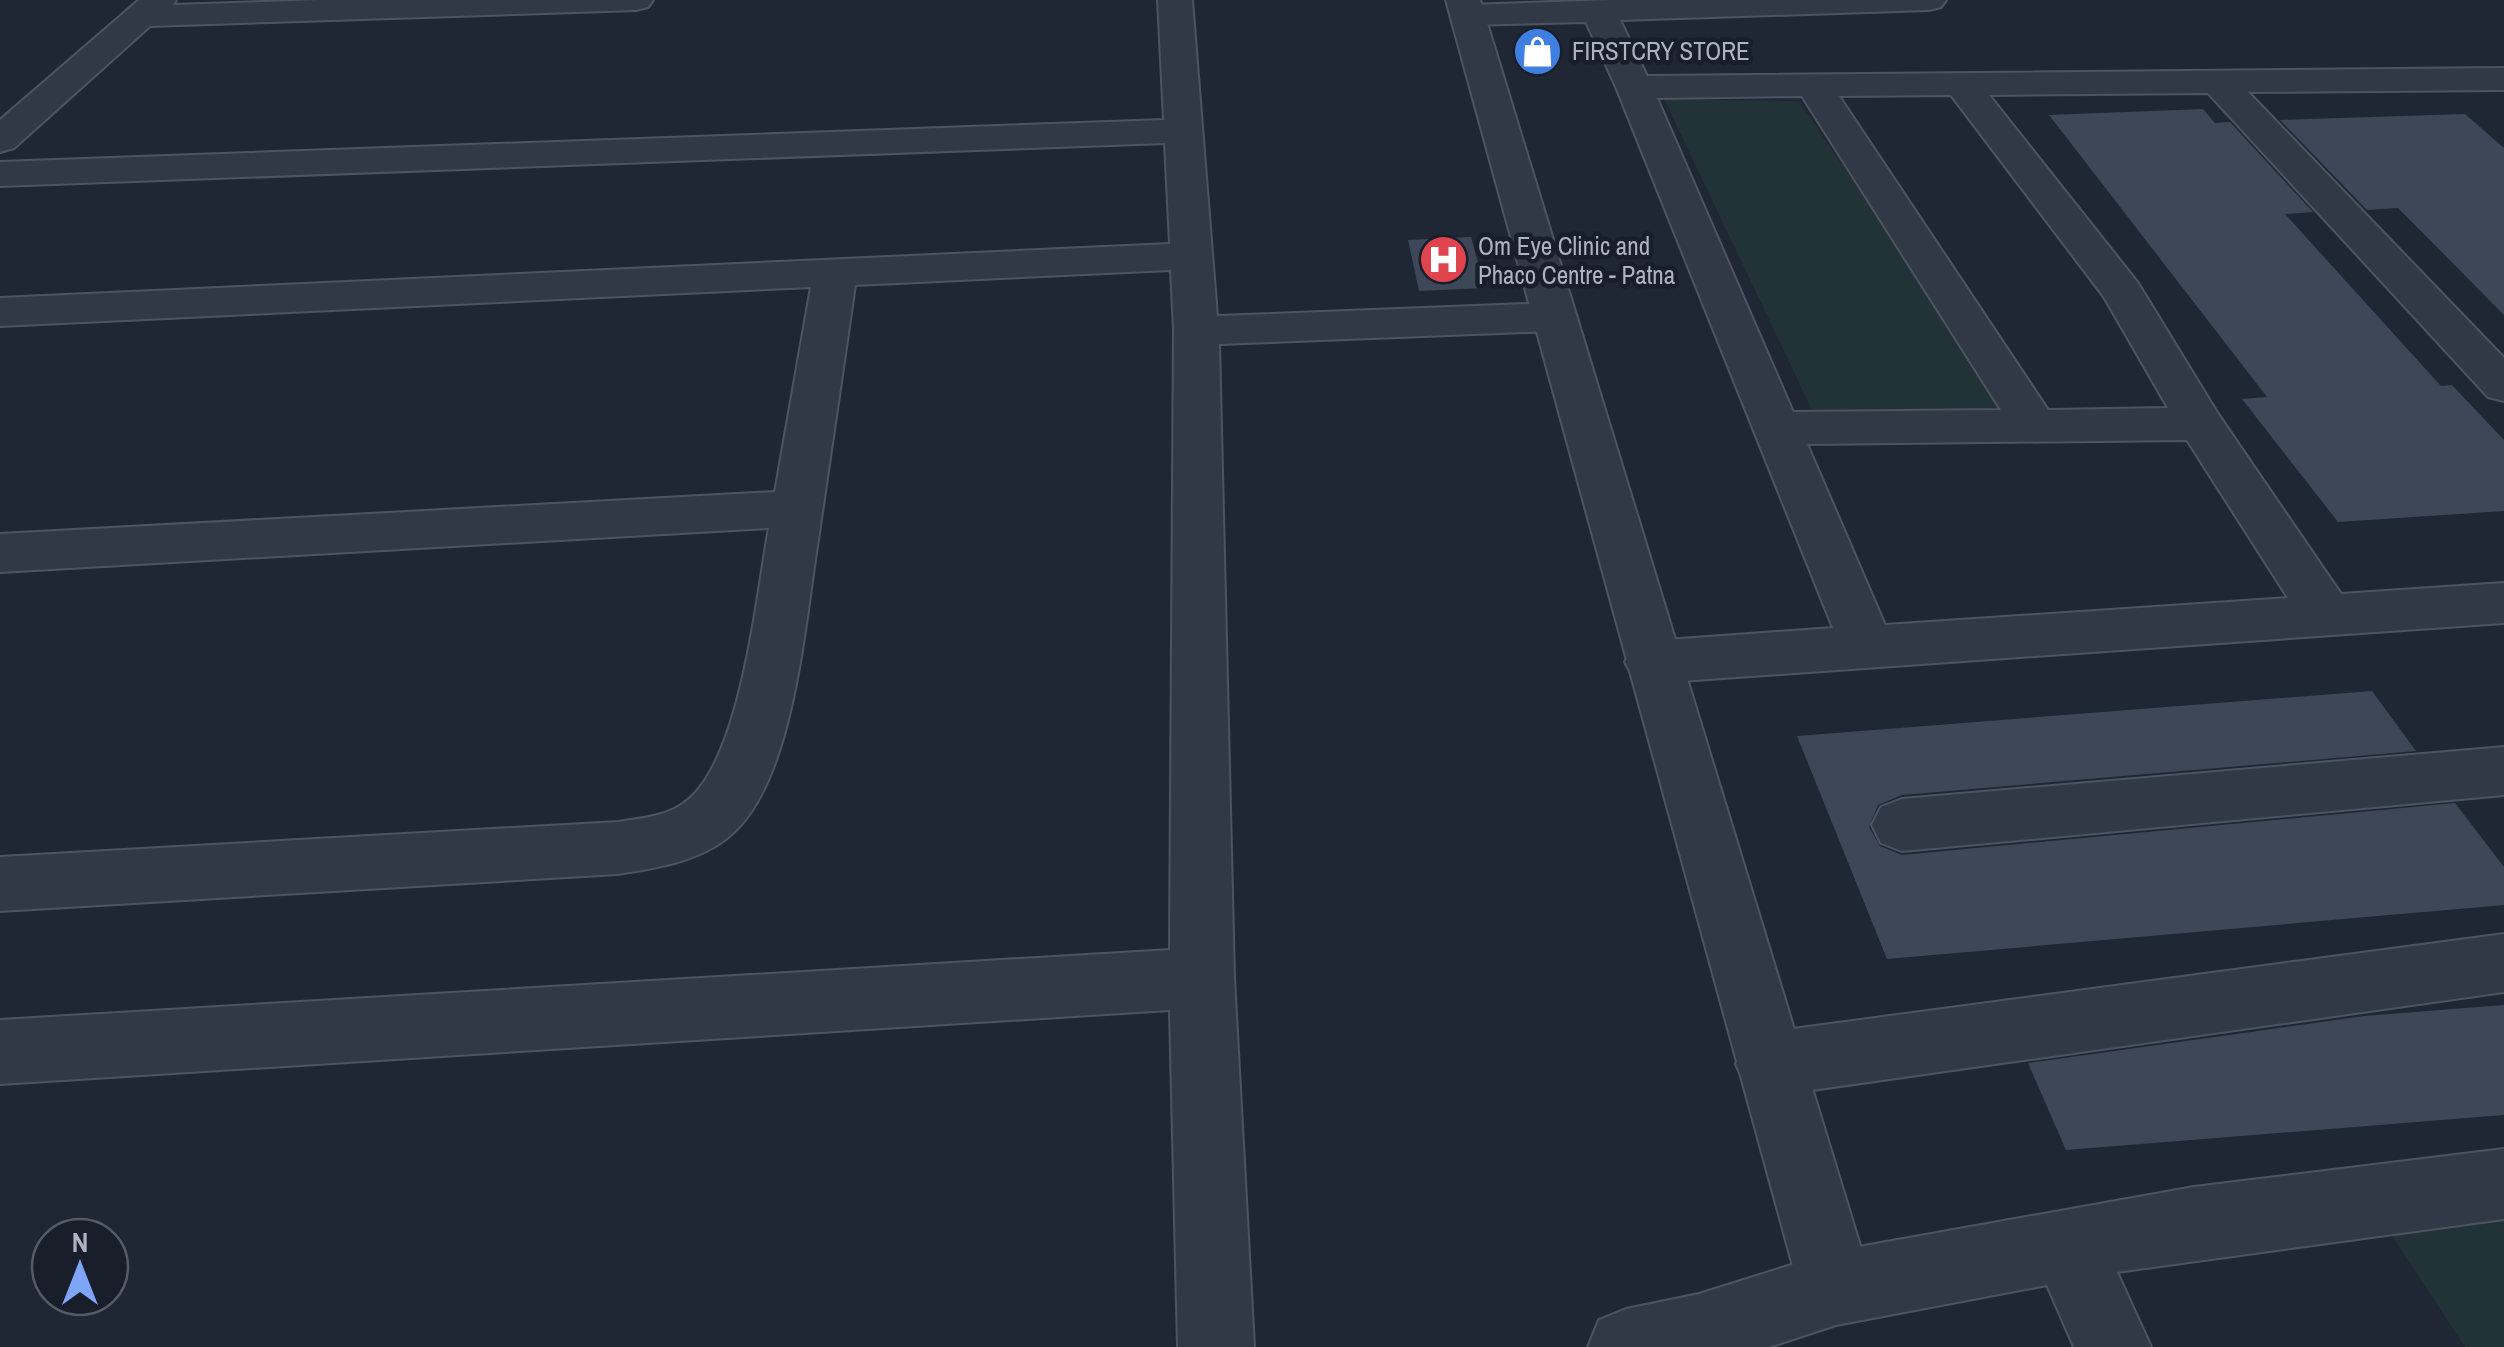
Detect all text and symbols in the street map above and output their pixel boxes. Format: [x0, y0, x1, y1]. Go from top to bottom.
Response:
shop icon: FIRSTCRY STORE [1511, 25, 1563, 77]
place label: FIRSTCRY STORE [1572, 34, 1750, 68]
place label: Om Eye Clinic and Phaco Centre - Patna [1478, 229, 1676, 292]
hospital icon: Om Eye Clinic and Phaco Centre - Patna [1417, 234, 1469, 286]
north arrow [30, 1217, 130, 1317]
text: N [72, 1223, 88, 1261]

